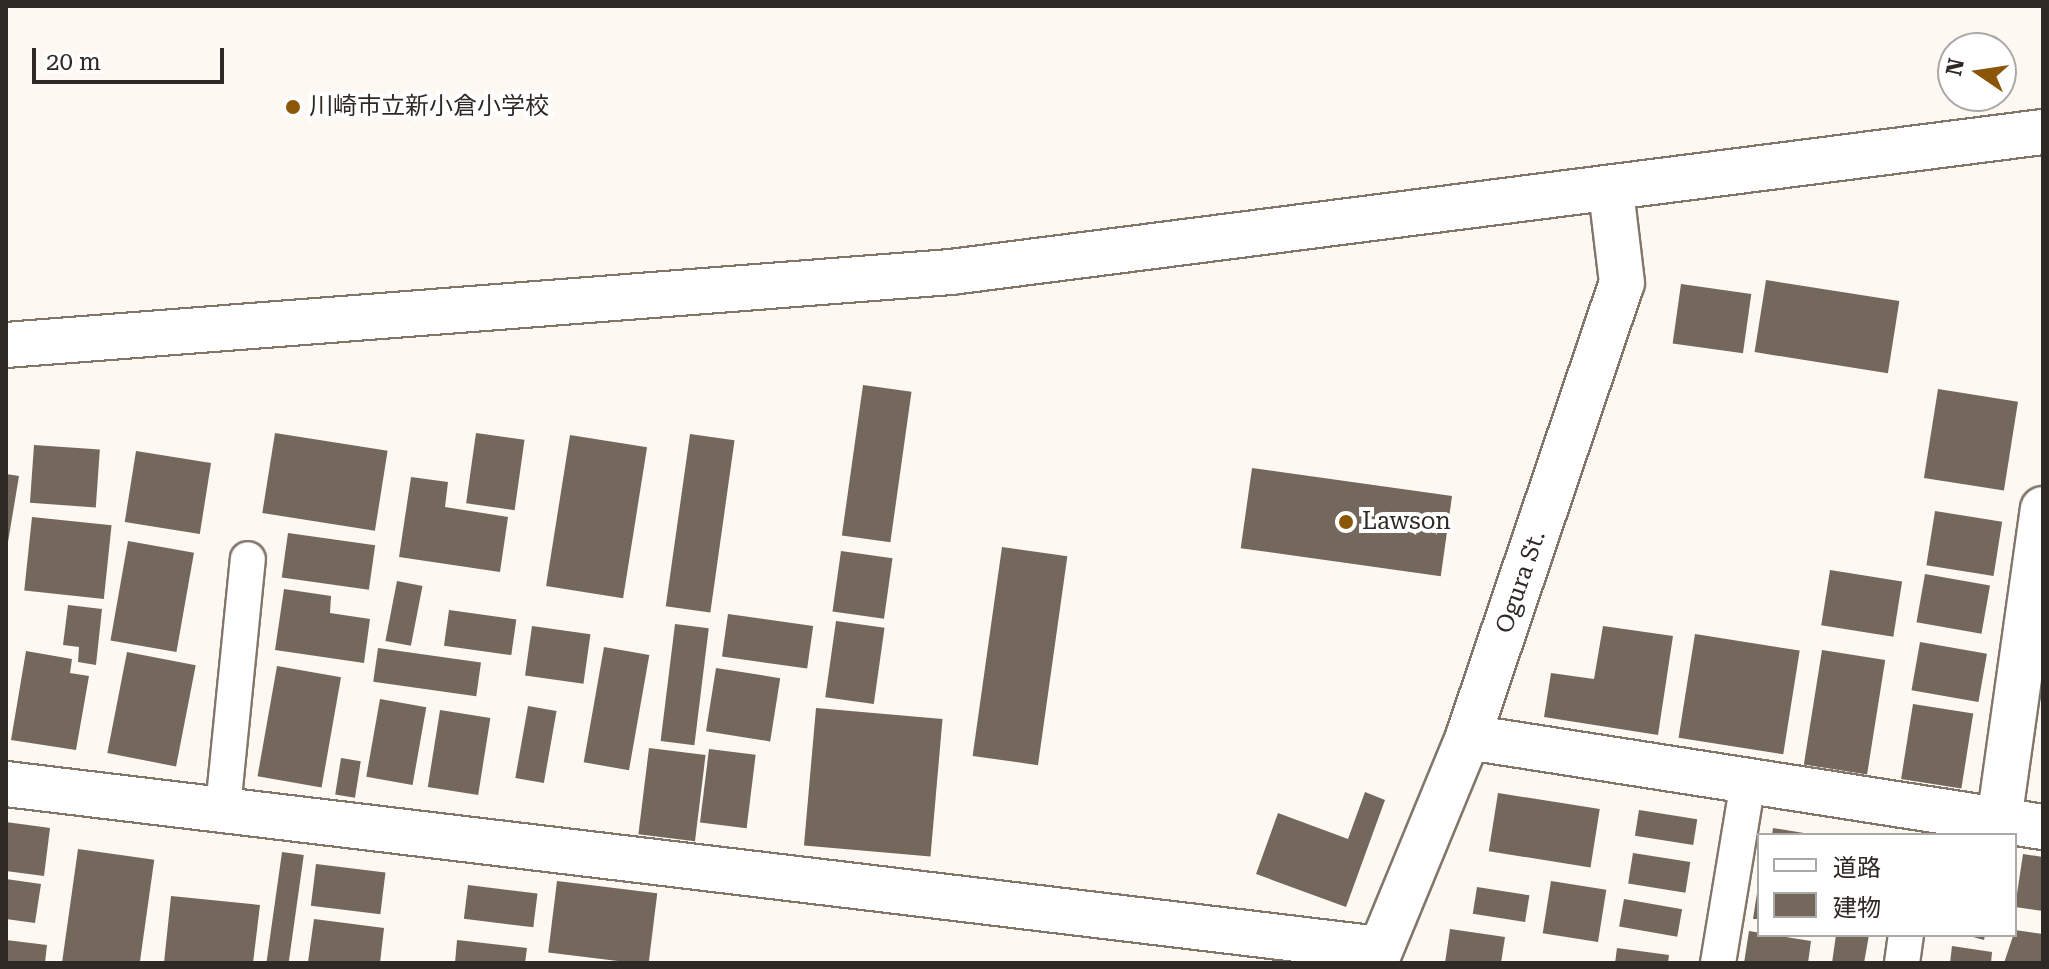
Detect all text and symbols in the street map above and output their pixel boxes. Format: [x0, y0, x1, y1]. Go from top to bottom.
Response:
scale bar [36, 32, 228, 82]
north arrow [1937, 32, 2017, 112]
text: 20 m [46, 48, 101, 76]
text: N [1941, 56, 1969, 78]
place label: 川崎市立新小倉小学校 [309, 93, 549, 121]
marker: 川崎市立新小倉小学校 [284, 98, 302, 116]
place label: Lawson [1362, 508, 1451, 536]
marker: Lawson [1337, 513, 1355, 531]
street label: Ogura St. [1490, 527, 1552, 637]
legend [1757, 833, 2017, 937]
text: 道路 [1833, 854, 1881, 882]
text: 建物 [1833, 894, 1881, 922]

